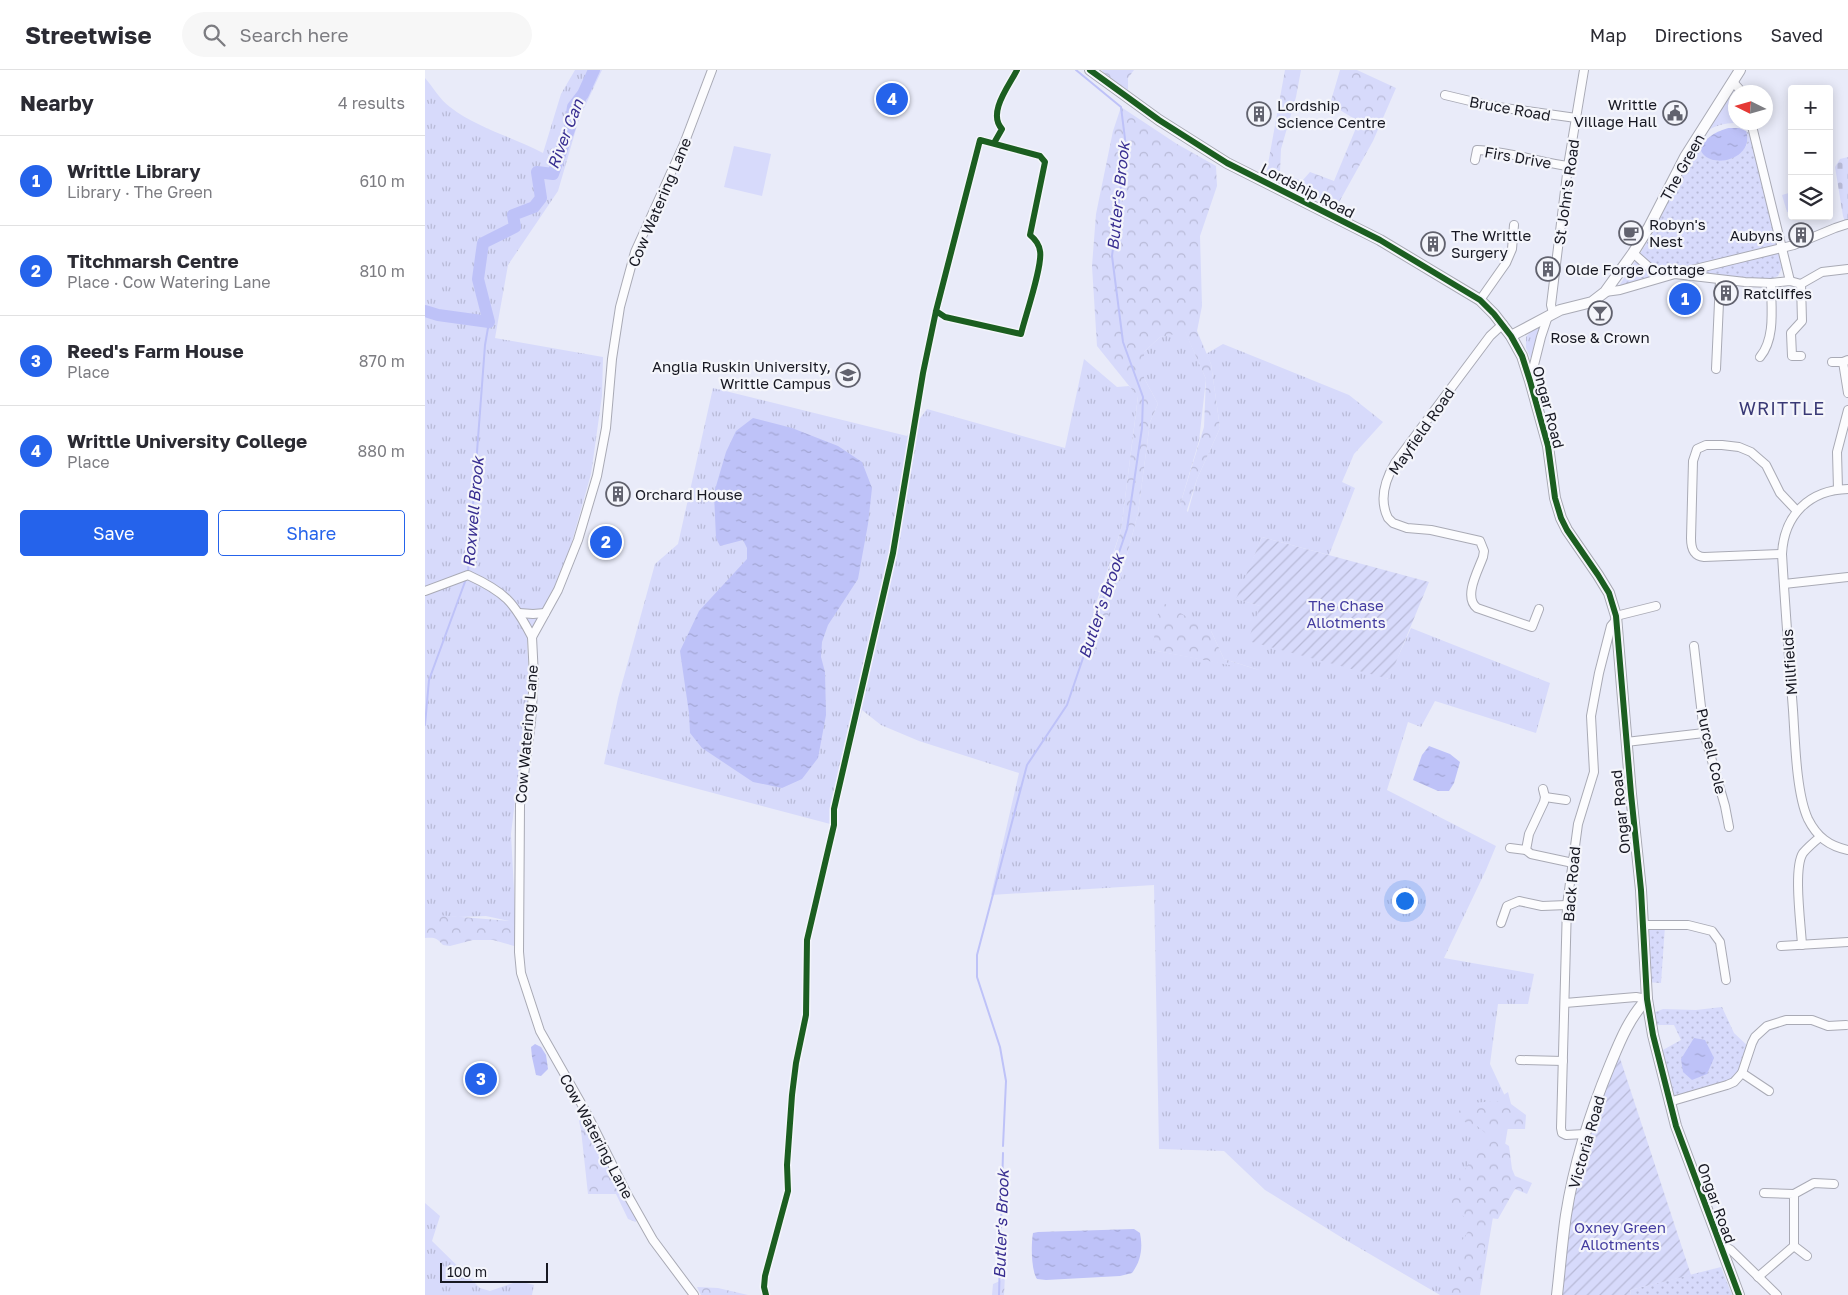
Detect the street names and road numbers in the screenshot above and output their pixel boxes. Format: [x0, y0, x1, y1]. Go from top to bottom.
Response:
street label: Bruce Road [1468, 92, 1552, 124]
street label: The Green [1656, 130, 1708, 204]
street label: Cow Watering Lane [624, 134, 695, 269]
street label: St John's Road [1550, 138, 1582, 246]
street label: Firs Drive [1483, 142, 1553, 172]
street label: Lordship Road [1258, 159, 1358, 221]
street label: Ongar Road [1529, 364, 1569, 450]
street label: Mayfield Road [1384, 384, 1458, 478]
street label: Millfields [1778, 628, 1800, 696]
street label: Cow Watering Lane [511, 664, 541, 804]
street label: Purcell Cole [1693, 706, 1731, 796]
street label: Ongar Road [1607, 769, 1633, 855]
street label: Back Road [1559, 846, 1583, 922]
street label: Cow Watering Lane [556, 1070, 638, 1202]
street label: Victoria Road [1564, 1093, 1608, 1191]
street label: Ongar Road [1694, 1160, 1740, 1246]

